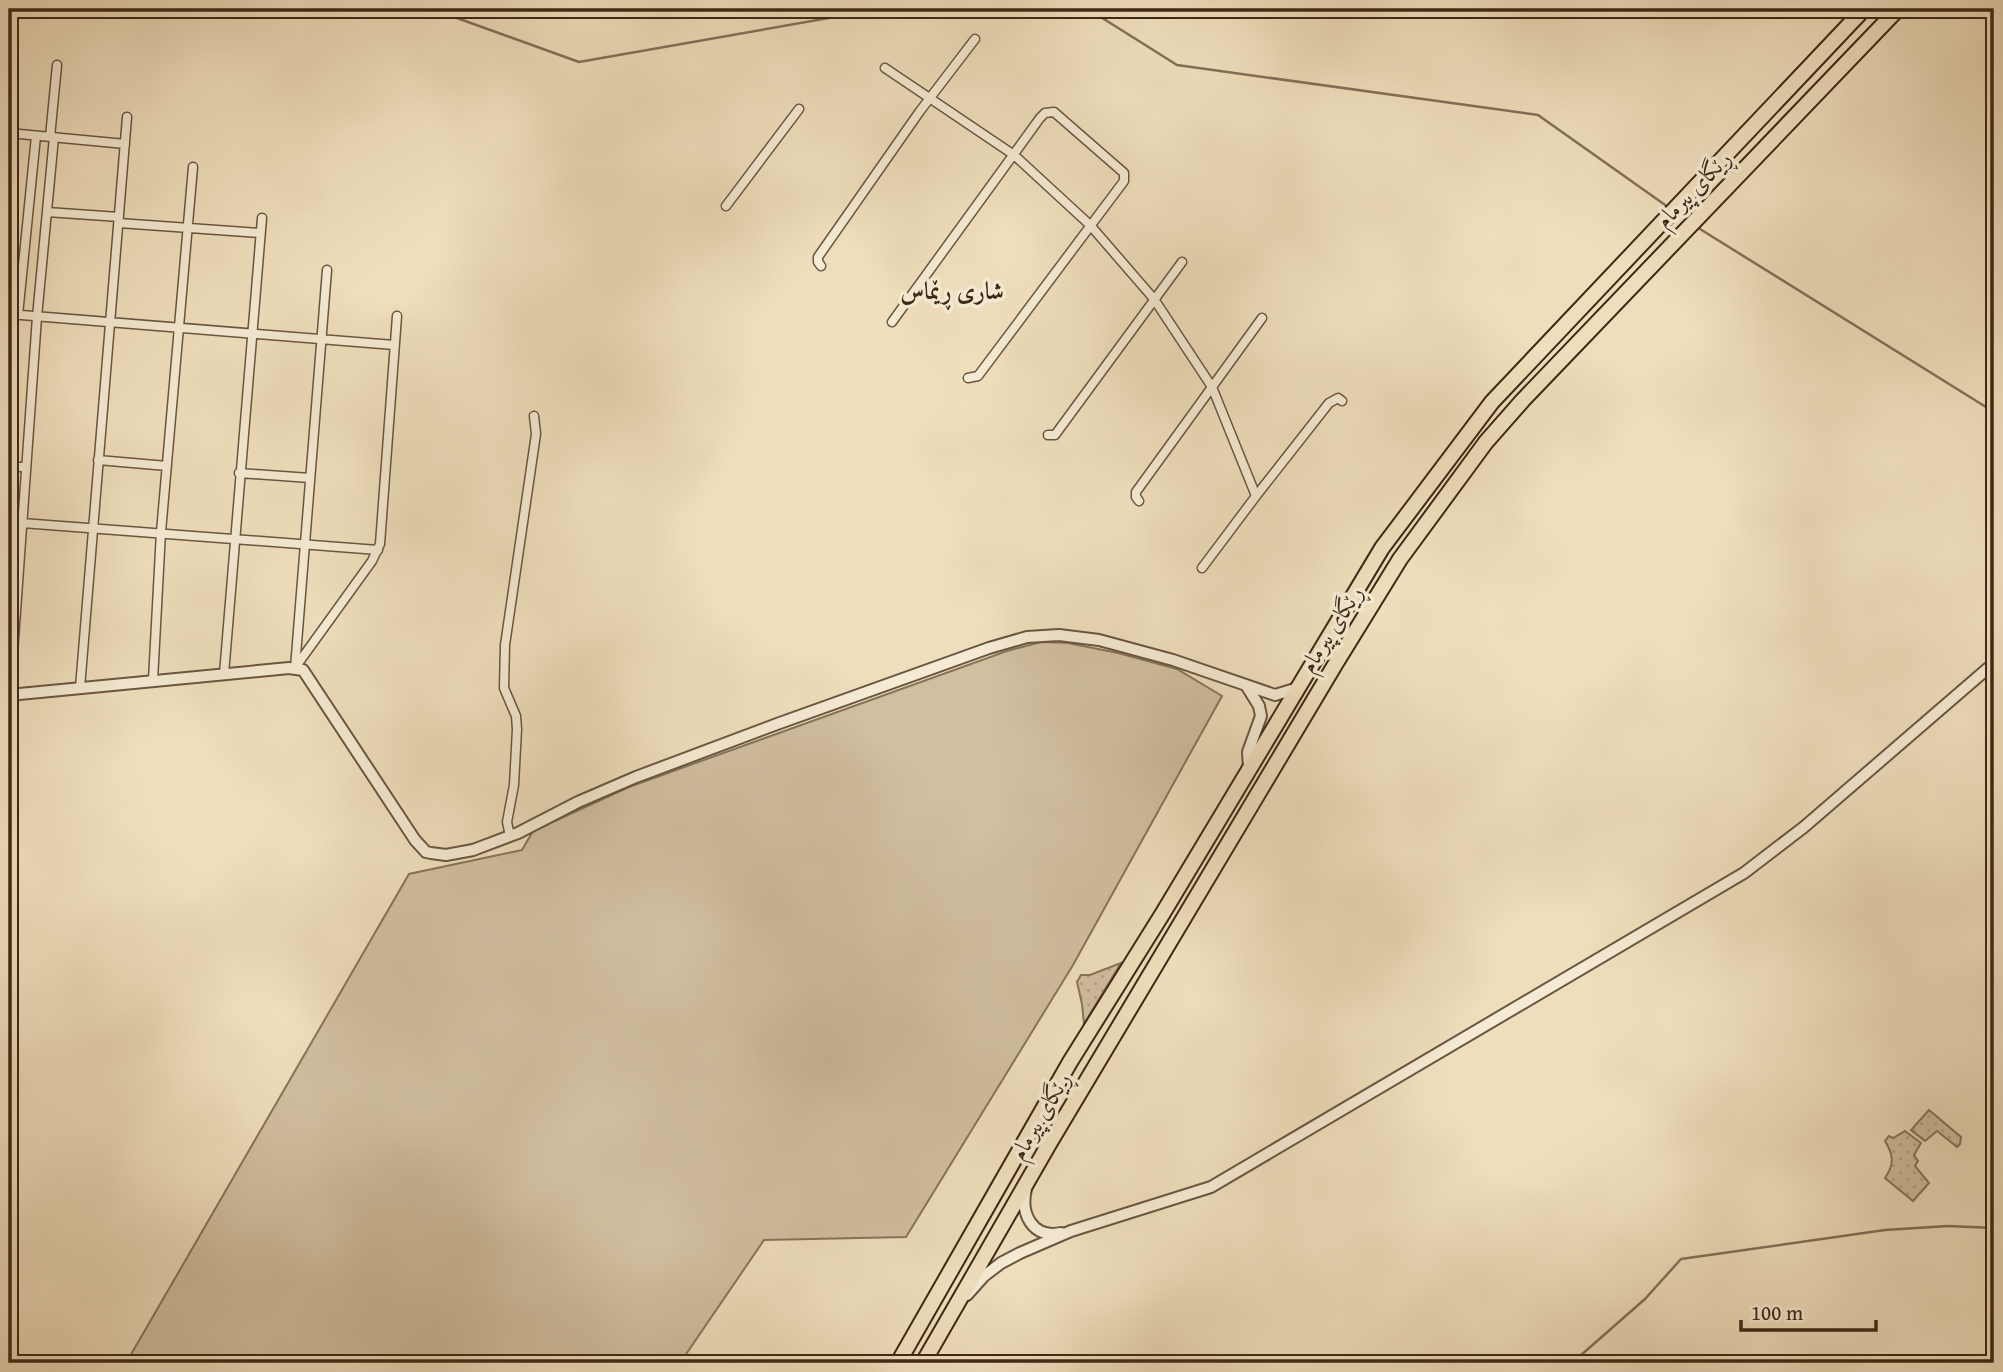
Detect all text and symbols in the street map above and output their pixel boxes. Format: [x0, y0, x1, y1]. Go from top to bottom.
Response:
street label: ڕێگای پیرمام [1647, 142, 1741, 238]
district label: شاری ڕێماس [900, 273, 1004, 311]
street label: ڕێگای پیرمام [1291, 579, 1374, 681]
street label: ڕێگای پیرمام [1001, 1065, 1082, 1168]
scale bar [1741, 1288, 1875, 1332]
text: 100 m [1751, 1297, 1803, 1328]

